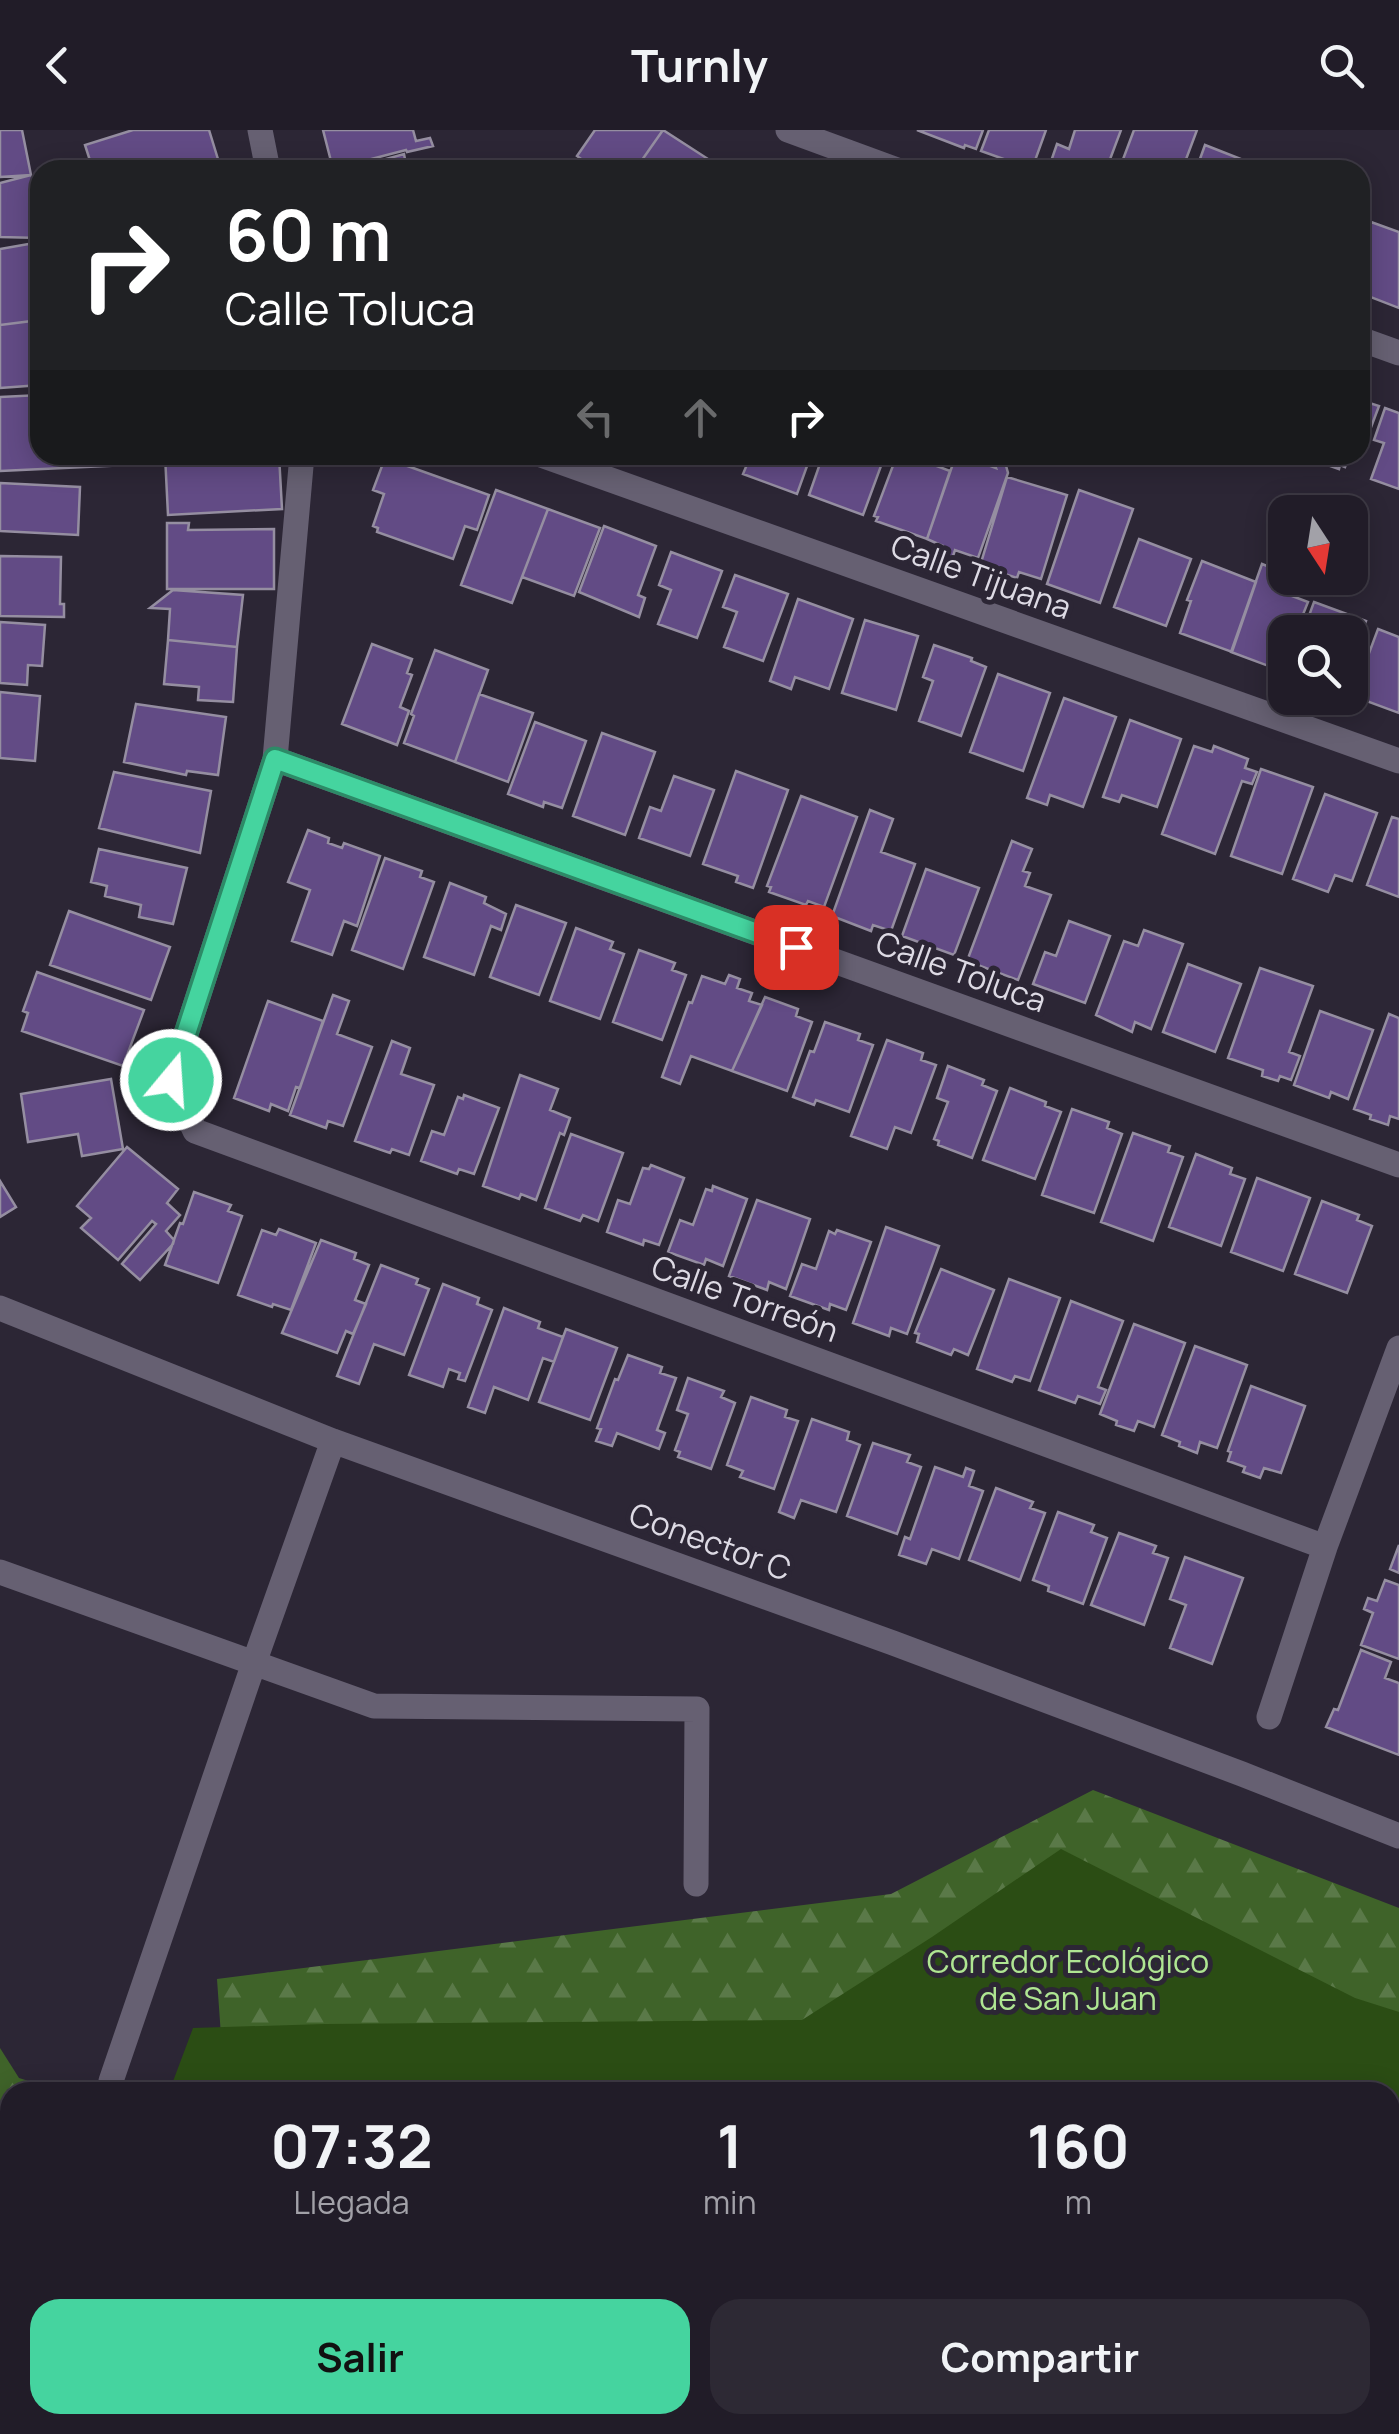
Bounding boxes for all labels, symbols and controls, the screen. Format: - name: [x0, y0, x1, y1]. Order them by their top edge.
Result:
- text: Turnly: [631, 34, 768, 96]
- icon: back: [30, 38, 85, 93]
- icon: search: [1314, 38, 1369, 93]
- text: 60 m: [225, 186, 392, 282]
- icon: right: [60, 200, 190, 330]
- text: Calle Toluca: [225, 277, 475, 339]
- icon: left: [568, 390, 623, 445]
- icon: ahead: [673, 390, 728, 445]
- icon: right: [778, 390, 833, 445]
- north arrow: [1268, 495, 1368, 595]
- map controls: [1268, 495, 1368, 715]
- street label: Calle Tijuana: [885, 523, 1078, 629]
- button: search: [1268, 615, 1368, 715]
- pin: [754, 905, 839, 990]
- icon: arrive: [769, 920, 824, 975]
- street label: Calle Toluca: [870, 920, 1053, 1022]
- position arrow: [119, 1028, 223, 1132]
- street label: Calle Torreón: [646, 1244, 845, 1352]
- street label: Conector C: [623, 1491, 797, 1591]
- park label: Corredor Ecológico de San Juan: [927, 1939, 1209, 2020]
- text: 07:32: [270, 2104, 433, 2186]
- text: 1: [717, 2104, 743, 2186]
- text: 160: [1027, 2104, 1130, 2186]
- text: Llegada: [294, 2180, 409, 2224]
- text: min: [703, 2180, 757, 2224]
- text: m: [1065, 2180, 1092, 2224]
- button: Salir: [30, 2299, 690, 2414]
- button: Compartir: [710, 2299, 1370, 2414]

